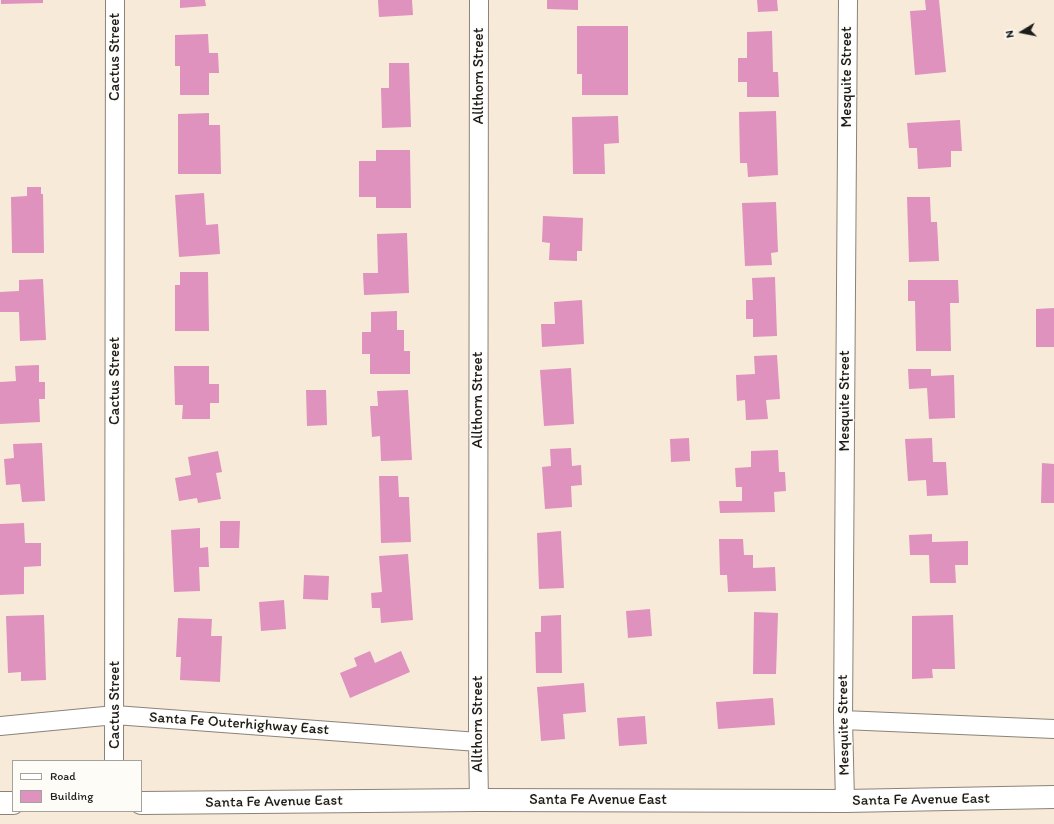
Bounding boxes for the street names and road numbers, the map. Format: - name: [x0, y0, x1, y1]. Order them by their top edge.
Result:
- street label: Cactus Street: [106, 13, 124, 101]
- street label: Mesquite Street: [838, 26, 856, 128]
- street label: Allthorn Street: [470, 28, 488, 124]
- street label: Cactus Street: [106, 337, 124, 425]
- street label: Mesquite Street: [836, 350, 854, 452]
- street label: Allthorn Street: [469, 352, 487, 448]
- street label: Cactus Street: [106, 661, 124, 749]
- street label: Mesquite Street: [834, 674, 854, 776]
- street label: Allthorn Street: [469, 676, 487, 772]
- street label: Santa Fe Outerhighway East: [148, 709, 330, 739]
- street label: Santa Fe Avenue East: [852, 790, 990, 810]
- street label: Santa Fe Avenue East: [529, 791, 667, 809]
- street label: Santa Fe Avenue East: [205, 792, 343, 812]

